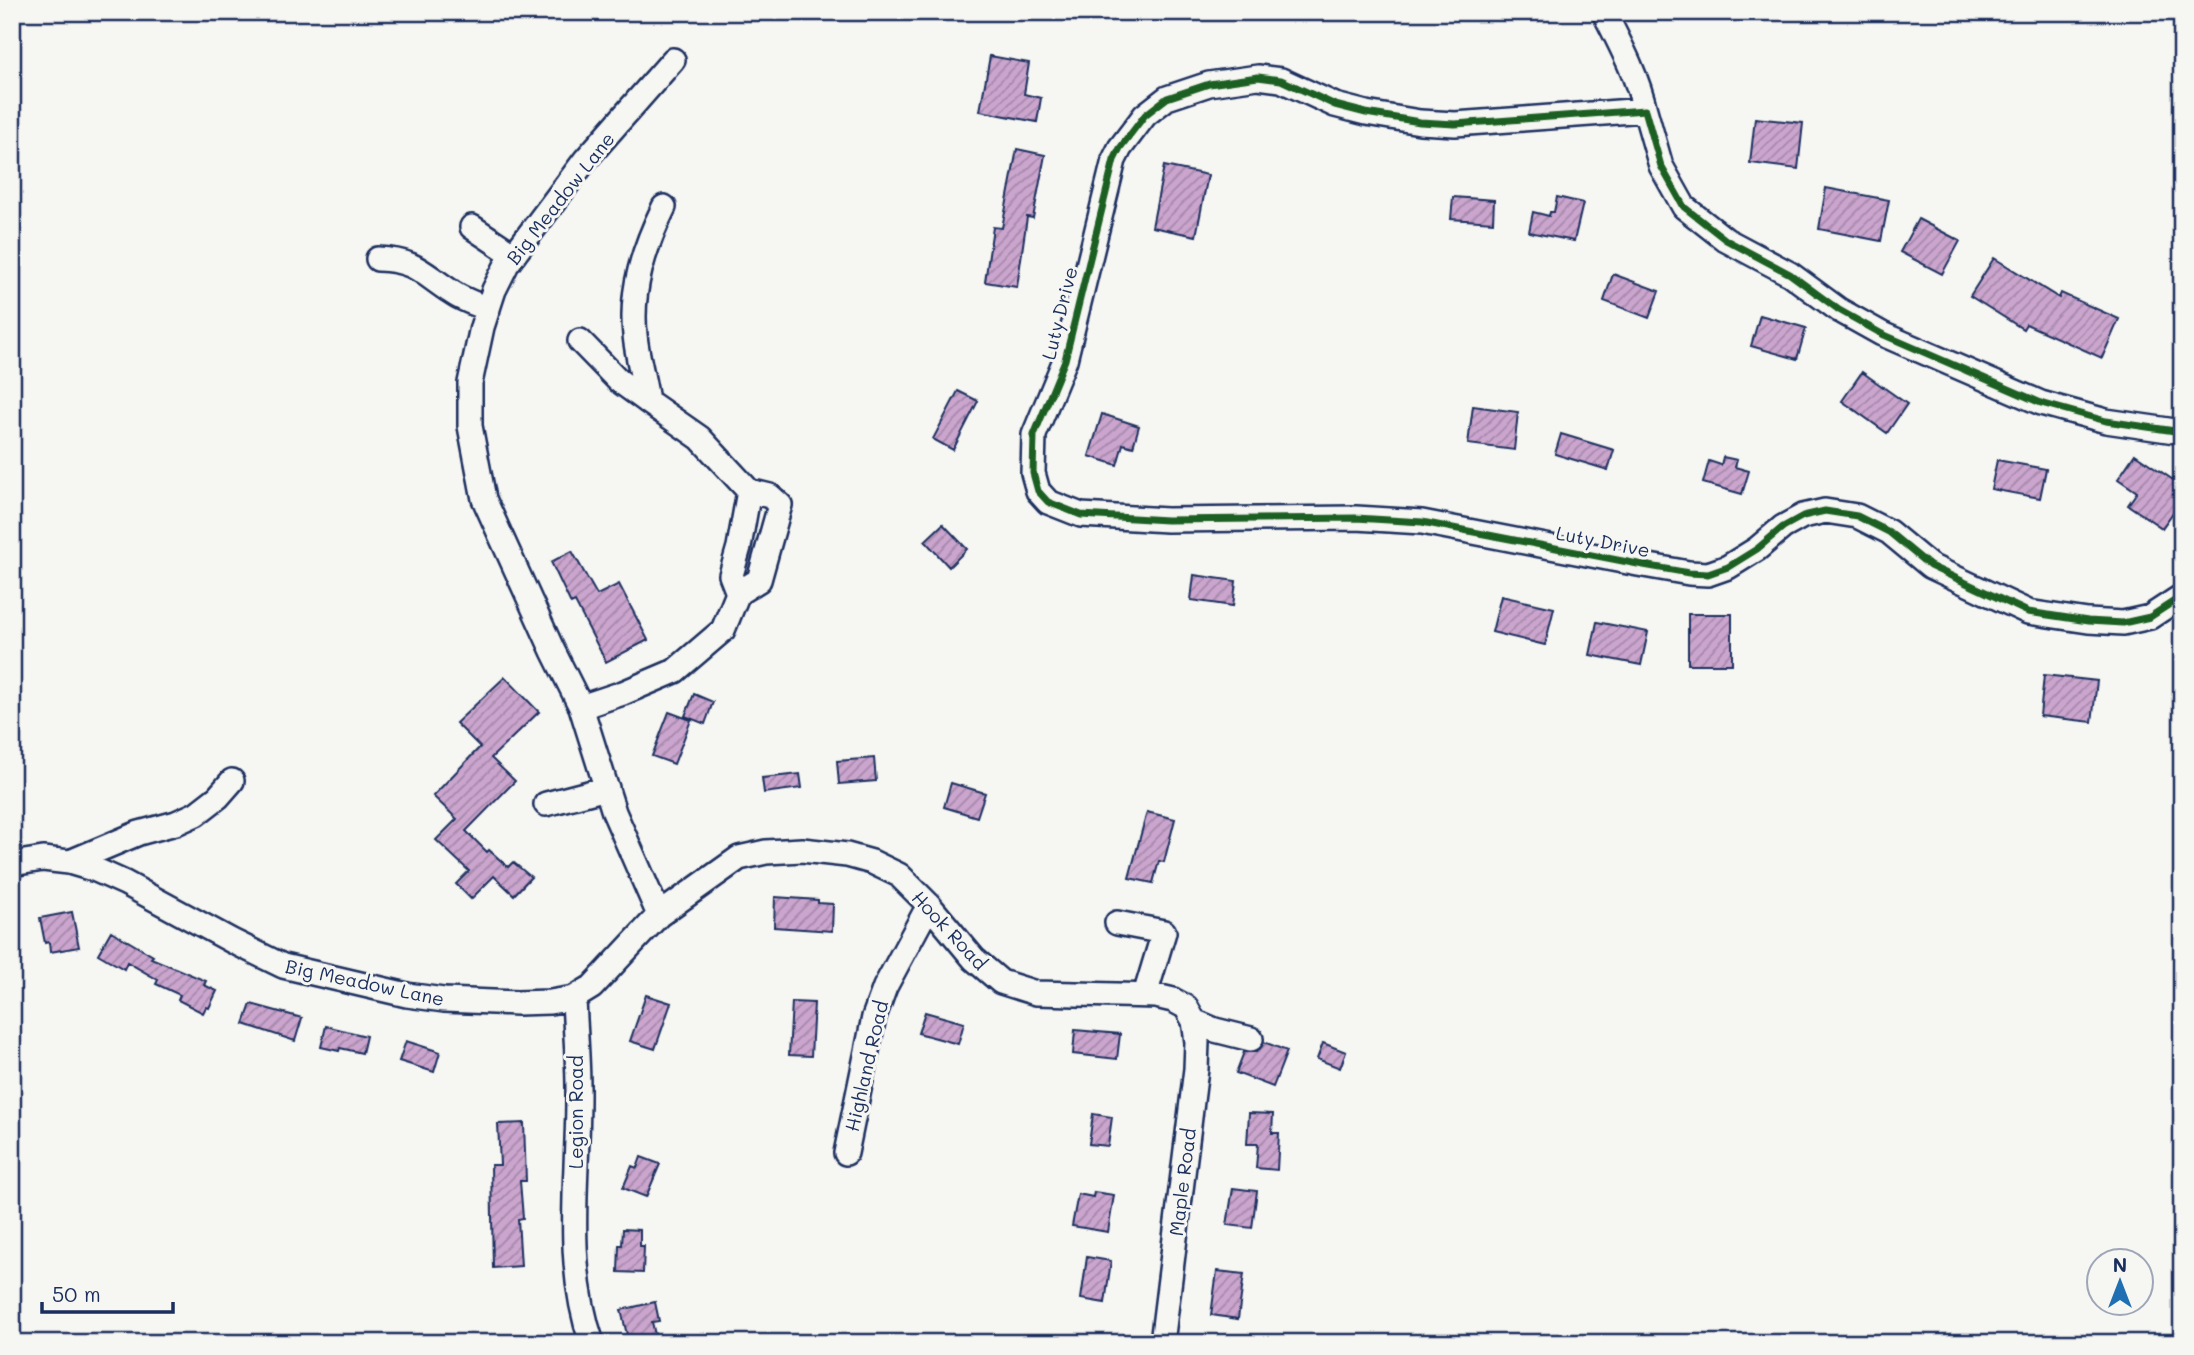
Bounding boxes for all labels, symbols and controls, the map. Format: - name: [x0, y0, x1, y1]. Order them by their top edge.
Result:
- street label: Big Meadow Lane: [500, 127, 620, 269]
- street label: Luty Drive: [1035, 264, 1083, 362]
- street label: Luty Drive: [1554, 520, 1652, 562]
- street label: Hook Road: [907, 885, 993, 975]
- street label: Big Meadow Lane: [283, 953, 447, 1011]
- street label: Highland Road: [839, 998, 893, 1134]
- street label: Legion Road: [563, 1055, 588, 1169]
- street label: Maple Road: [1163, 1127, 1201, 1237]
- north arrow: [2086, 1246, 2156, 1316]
- text: N: [2113, 1252, 2127, 1277]
- scale bar: [42, 1271, 173, 1315]
- text: 50 m: [52, 1280, 101, 1307]

